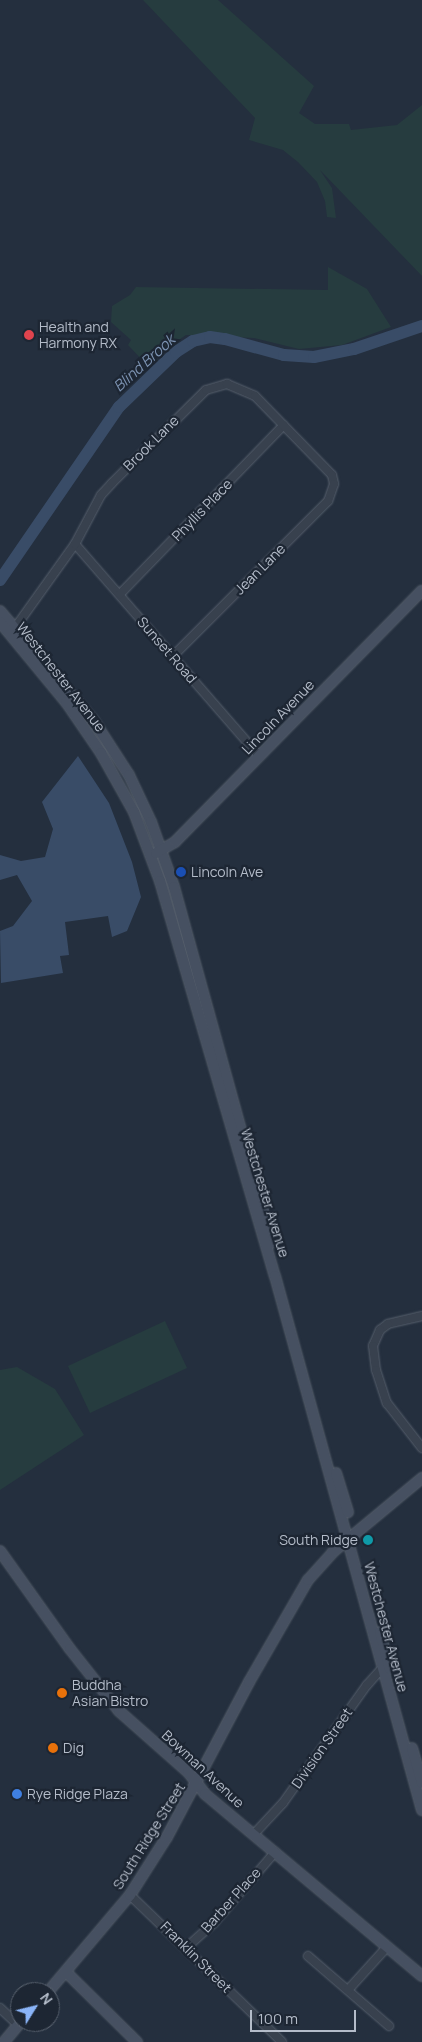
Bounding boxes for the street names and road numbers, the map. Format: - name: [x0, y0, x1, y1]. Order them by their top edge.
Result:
- street label: Brook Lane: [120, 412, 182, 474]
- street label: Phyllis Place: [168, 476, 236, 544]
- street label: Jean Lane: [231, 540, 289, 598]
- street label: Sunset Road: [134, 613, 200, 687]
- street label: Westchester Avenue: [13, 619, 109, 735]
- street label: Lincoln Avenue: [238, 676, 318, 758]
- street label: Westchester Avenue: [237, 1126, 293, 1260]
- street label: Westchester Avenue: [361, 1560, 411, 1694]
- street label: Division Street: [288, 1705, 356, 1791]
- street label: Bowman Avenue: [159, 1727, 247, 1811]
- street label: South Ridge Street: [109, 1780, 189, 1892]
- street label: Barber Place: [198, 1864, 264, 1936]
- street label: Franklin Street: [157, 1918, 235, 1996]

